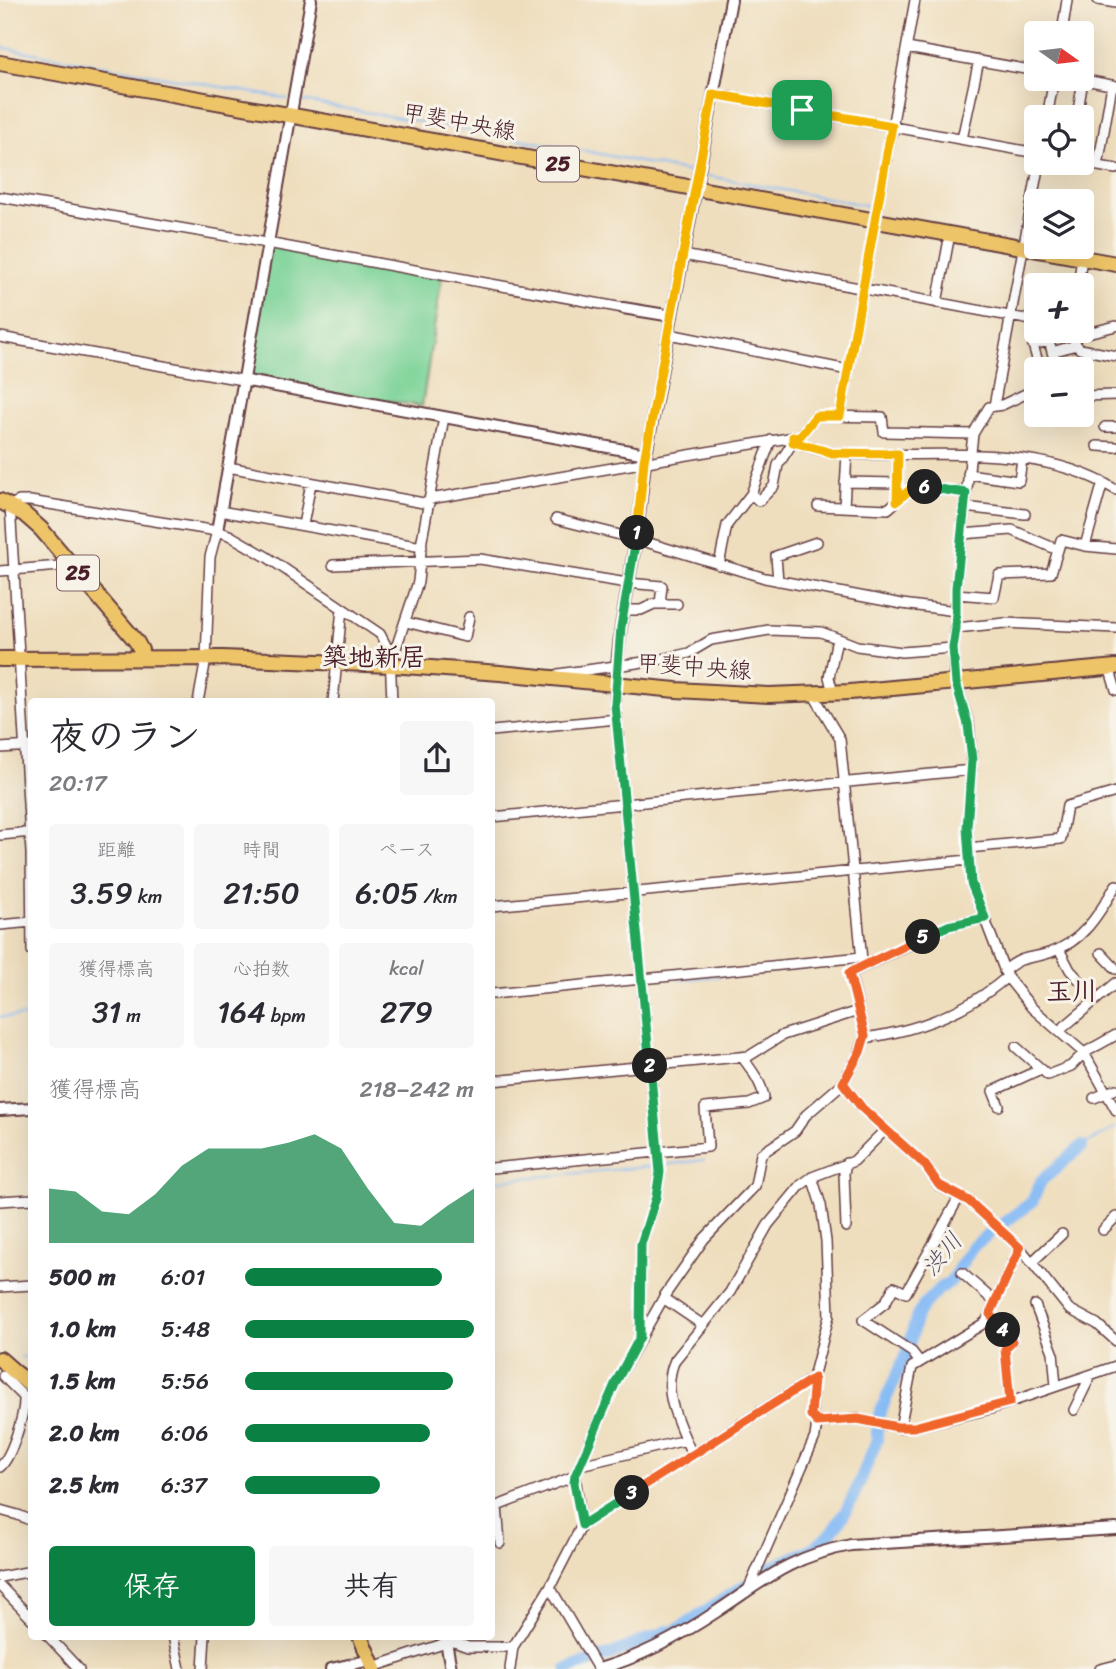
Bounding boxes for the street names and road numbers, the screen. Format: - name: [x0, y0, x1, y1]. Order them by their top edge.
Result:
- street label: 甲斐中央線: [399, 92, 519, 152]
- road number: 25: [537, 146, 579, 182]
- road number: 25: [57, 556, 99, 590]
- street label: 甲斐中央線: [635, 643, 753, 691]

